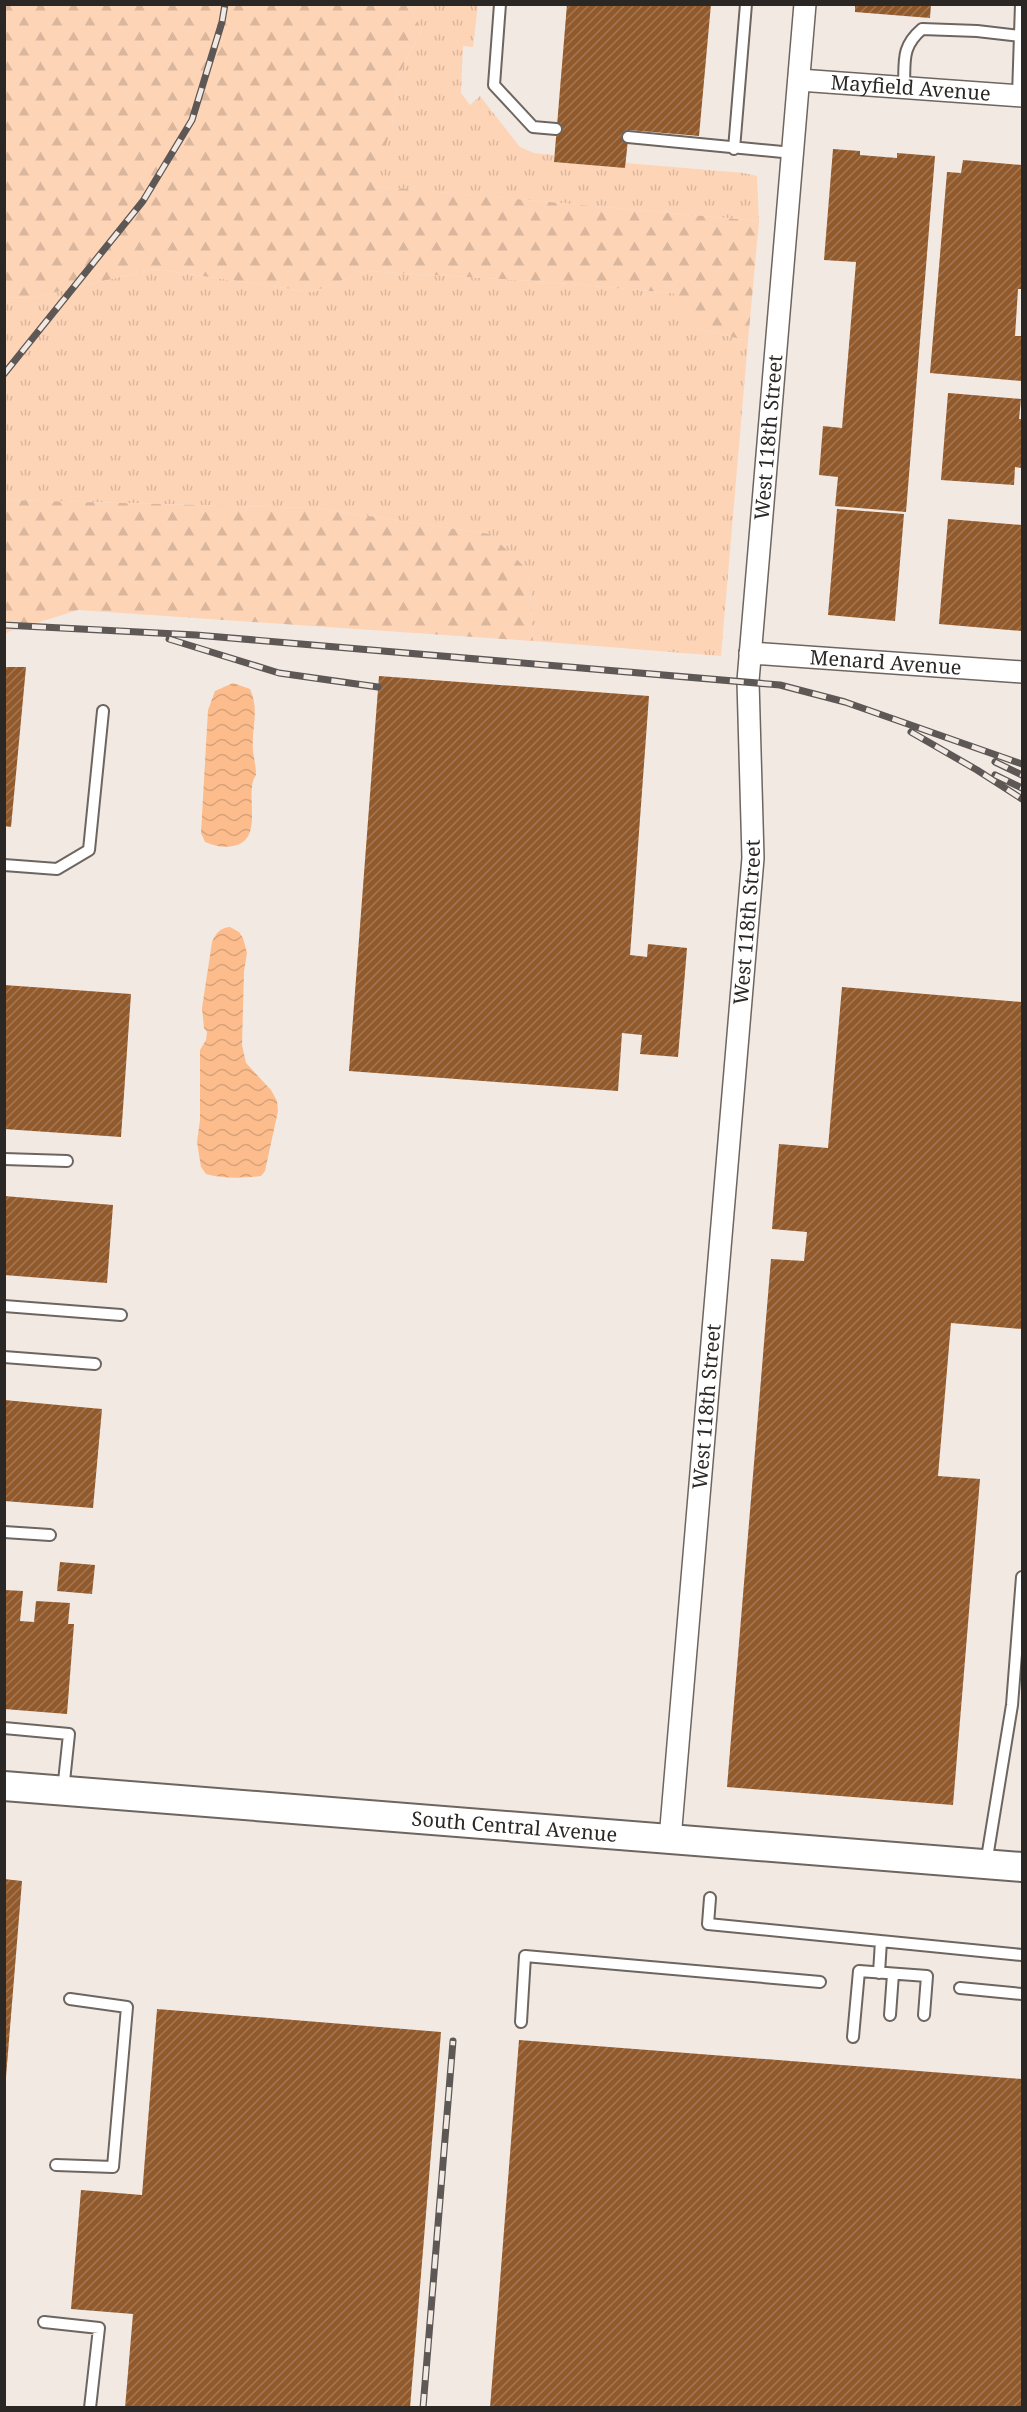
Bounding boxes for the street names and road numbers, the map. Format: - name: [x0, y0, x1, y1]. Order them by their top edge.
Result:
- street label: Mayfield Avenue: [830, 68, 992, 107]
- street label: West 118th Street: [748, 354, 788, 521]
- street label: Menard Avenue: [809, 643, 962, 681]
- street label: West 118th Street: [727, 839, 766, 1006]
- street label: West 118th Street: [686, 1323, 727, 1490]
- street label: South Central Avenue: [411, 1804, 618, 1848]

